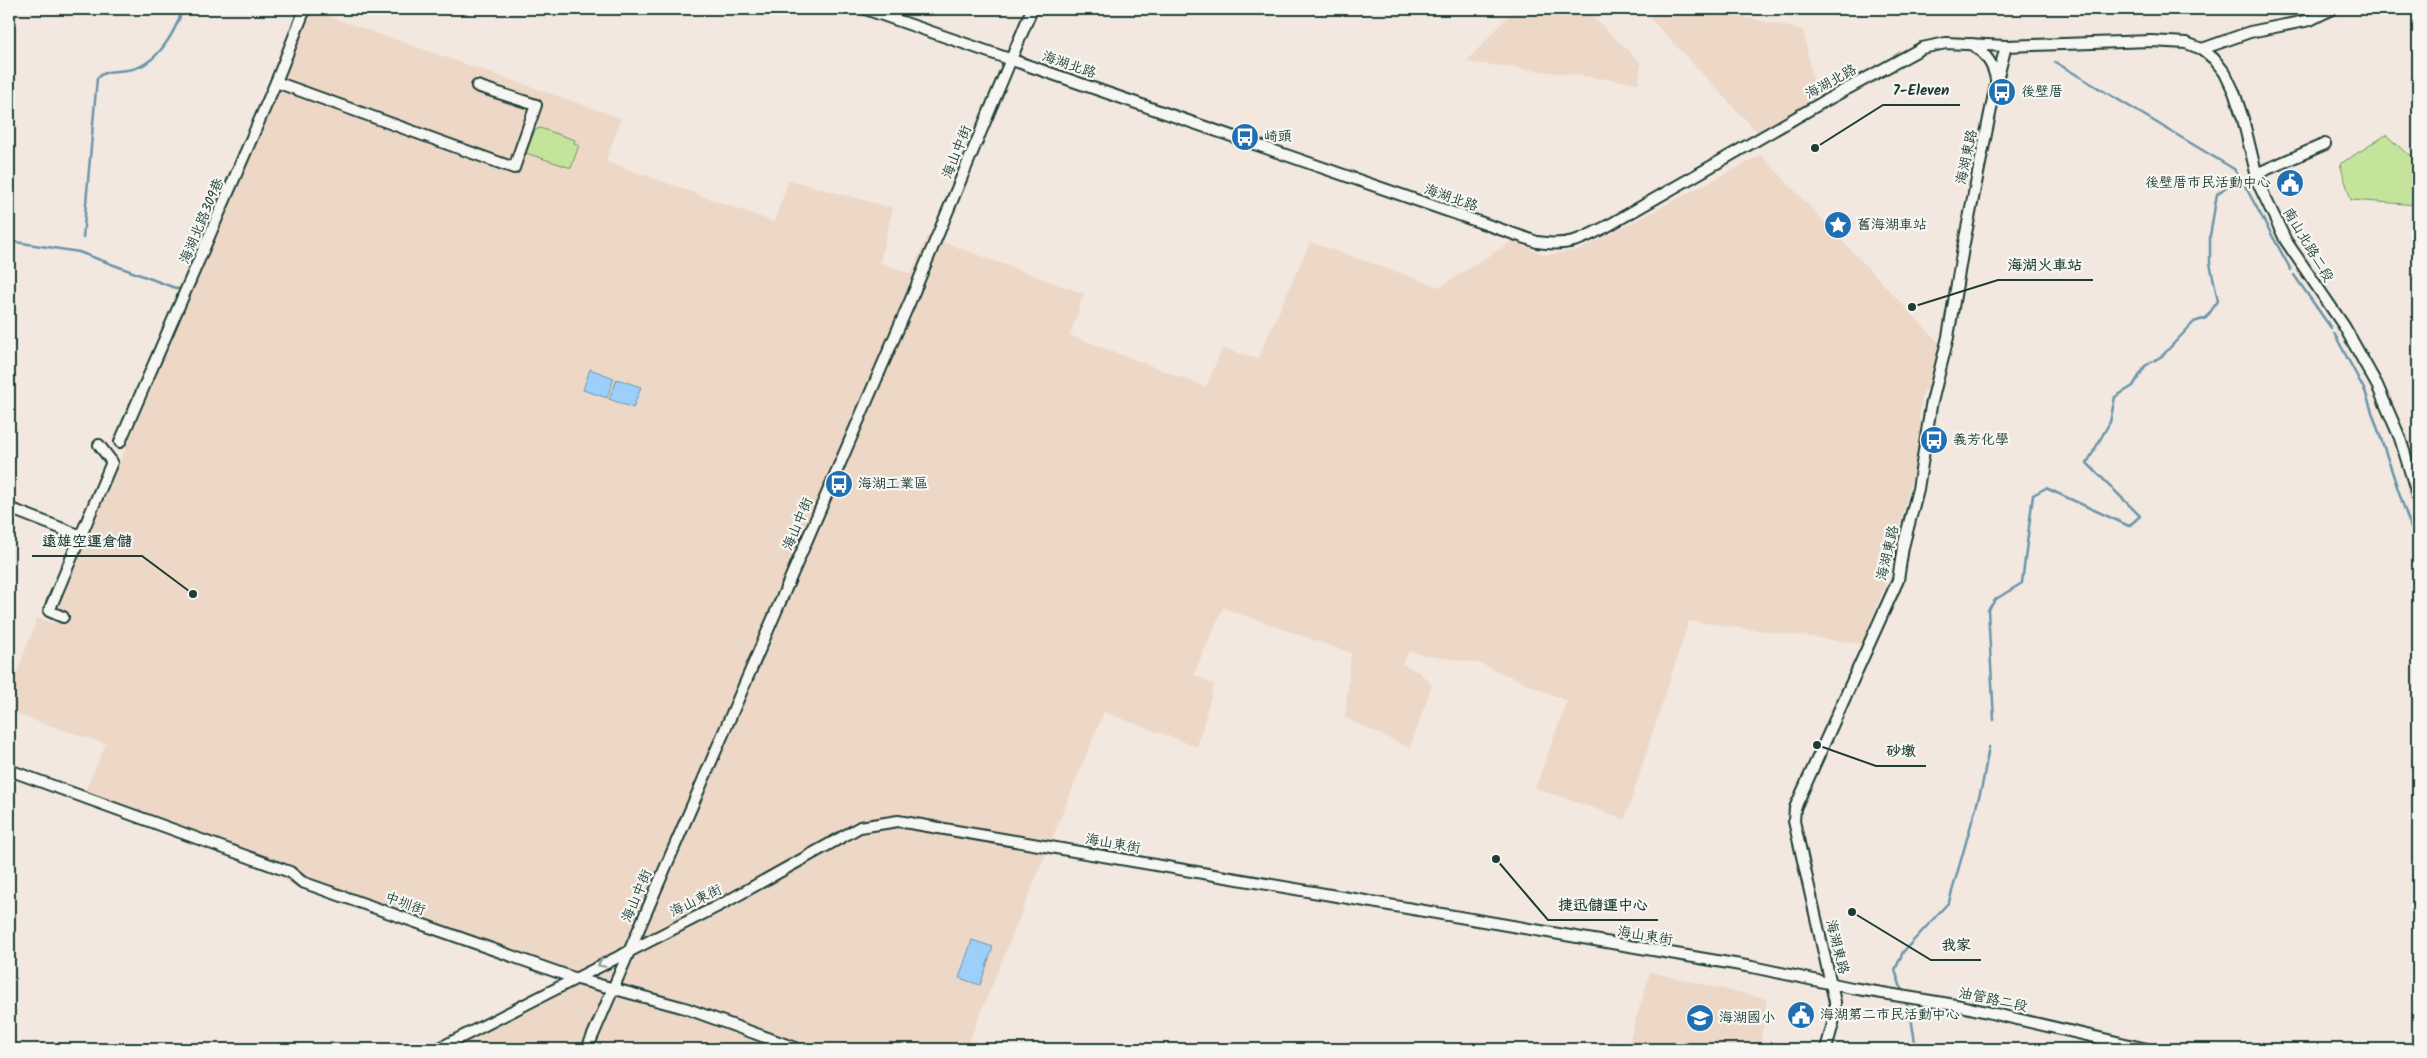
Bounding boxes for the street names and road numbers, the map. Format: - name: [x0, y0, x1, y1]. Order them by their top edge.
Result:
- street label: 海湖北路: [1039, 45, 1099, 85]
- street label: 海湖北路: [1801, 59, 1861, 105]
- street label: 海山中街: [936, 122, 978, 182]
- street label: 海湖東路: [1950, 127, 1984, 187]
- street label: 海湖北路309巷: [174, 174, 230, 268]
- street label: 海湖北路: [1421, 178, 1481, 218]
- street label: 南山北路二段: [2277, 203, 2339, 287]
- street label: 海山中街: [777, 494, 819, 554]
- street label: 海湖東路: [1871, 523, 1905, 583]
- street label: 海山東街: [1084, 828, 1142, 860]
- street label: 海山中街: [616, 866, 658, 926]
- street label: 海山東街: [666, 879, 726, 923]
- street label: 中圳街: [382, 886, 428, 922]
- street label: 海湖東路: [1820, 917, 1854, 977]
- street label: 海山東街: [1616, 921, 1674, 951]
- street label: 油管路二段: [1956, 982, 2030, 1018]

